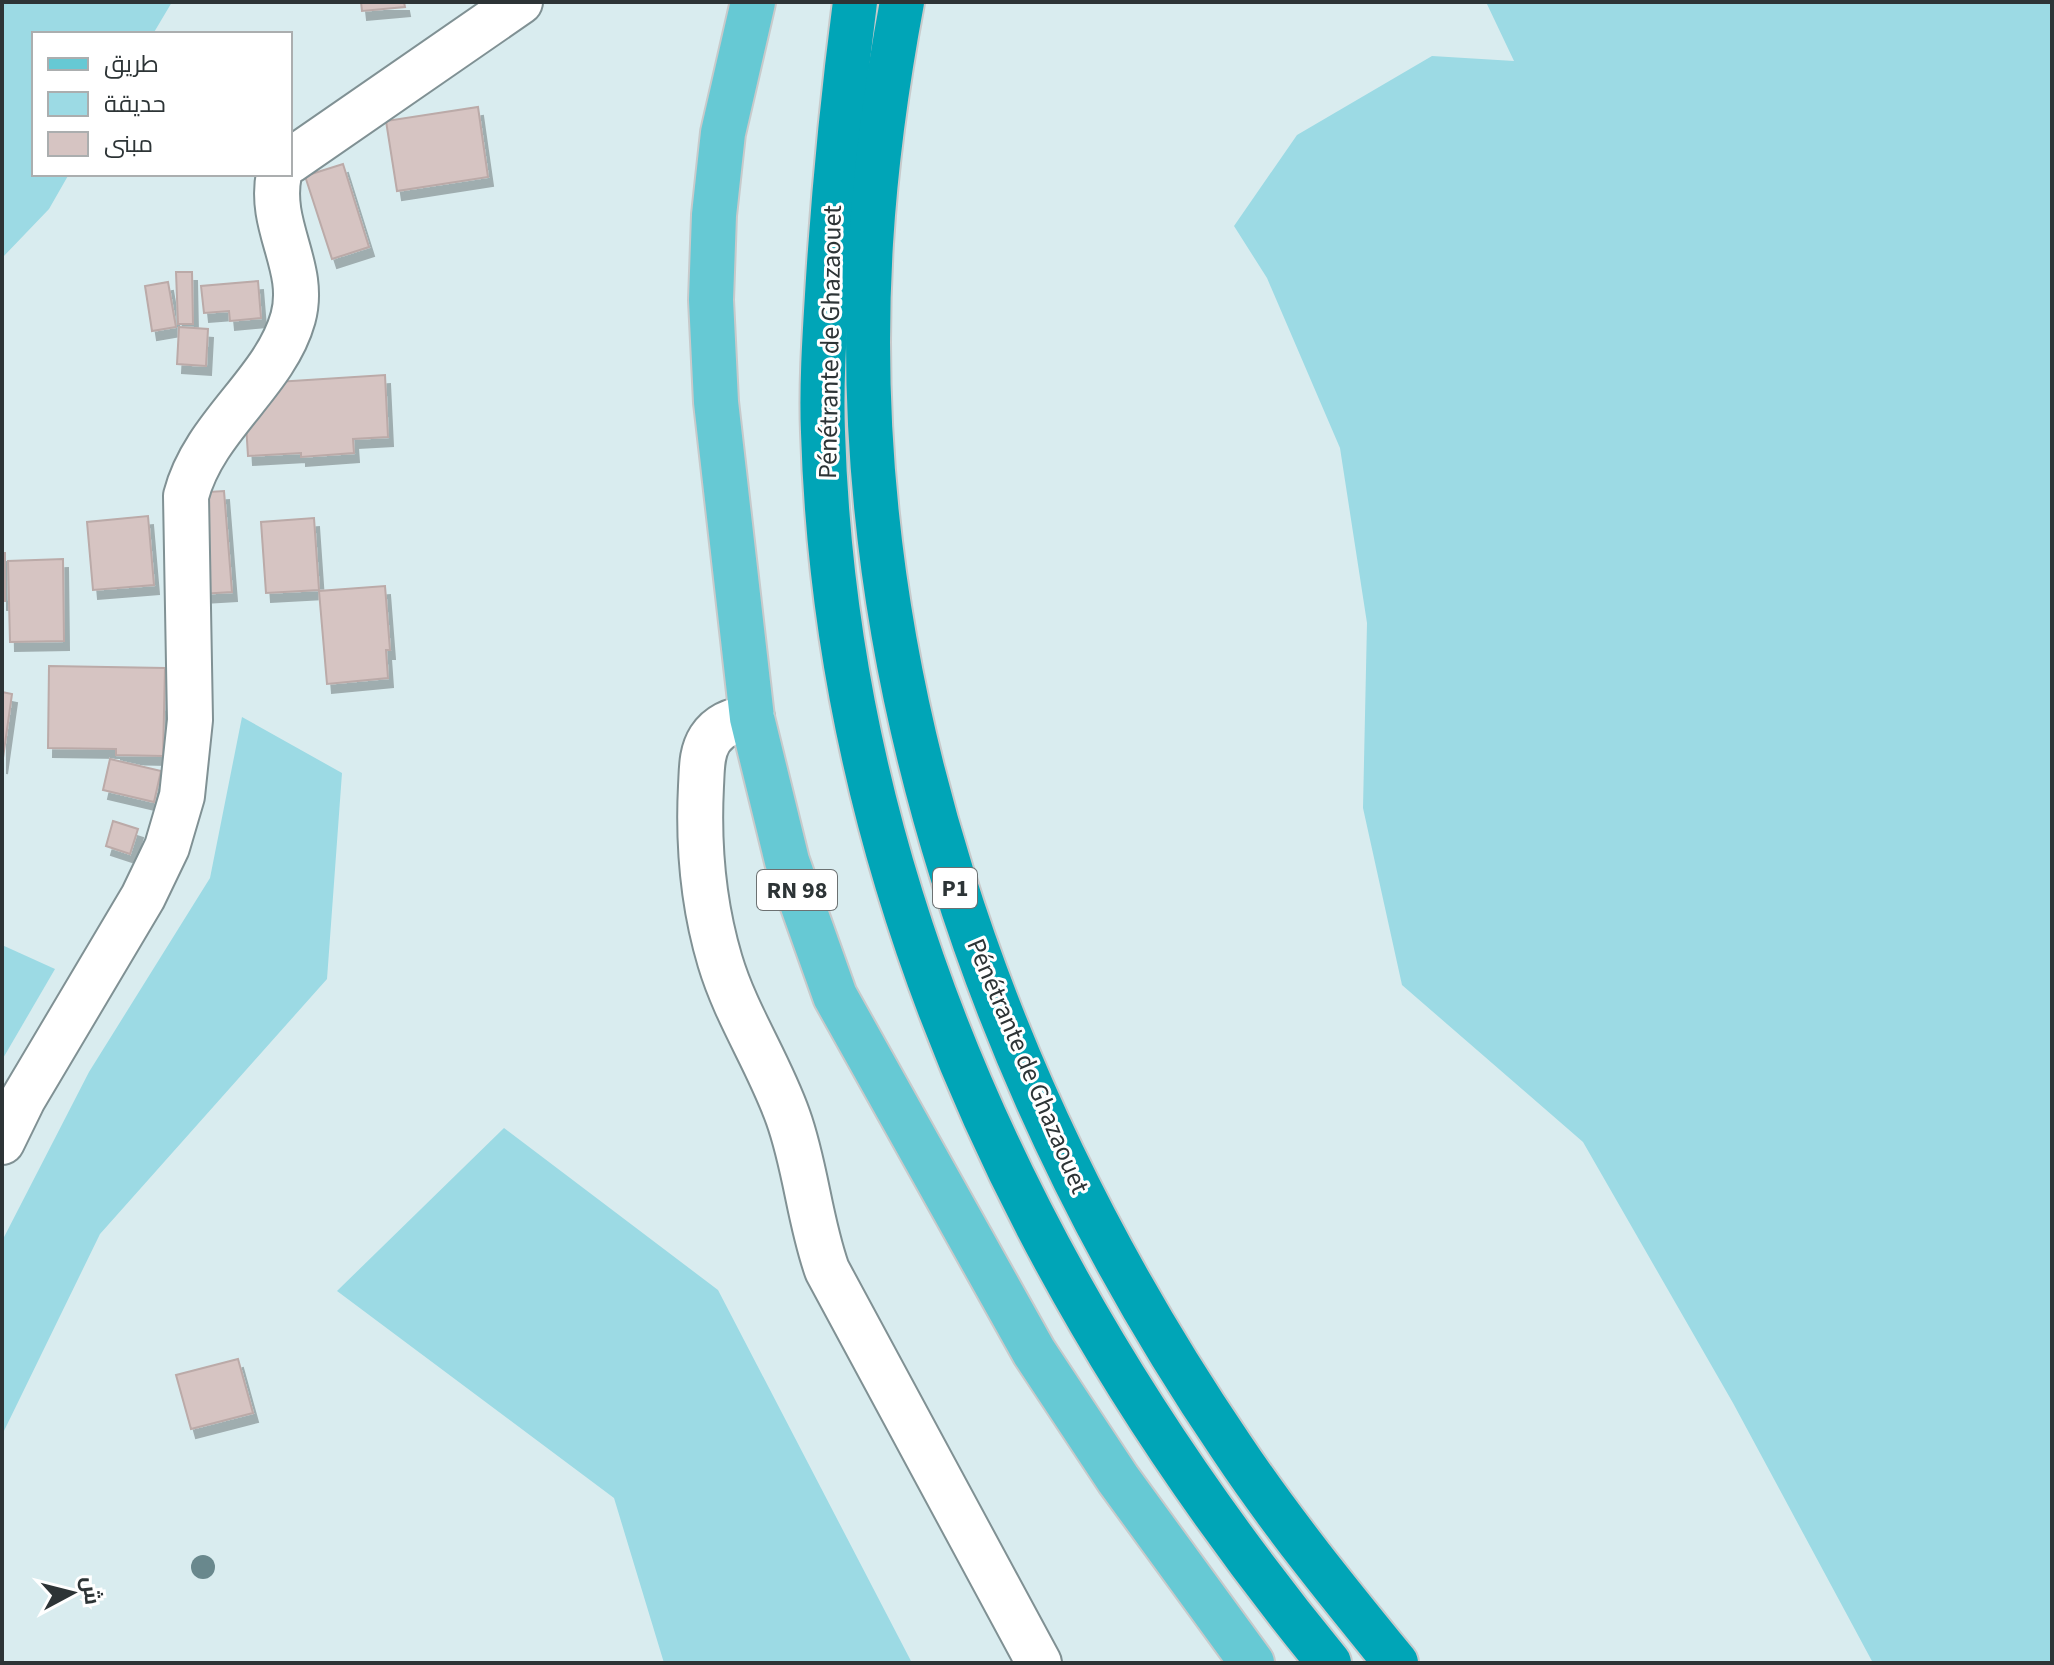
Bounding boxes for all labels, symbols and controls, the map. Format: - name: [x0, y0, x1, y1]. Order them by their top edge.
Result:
- legend: [32, 32, 292, 176]
- text: طريق: [104, 47, 159, 82]
- text: حديقة: [104, 87, 166, 122]
- text: مبنى: [104, 127, 153, 162]
- street label: Pénétrante de Ghazaouet: [809, 205, 851, 479]
- road number: P1: [933, 868, 977, 908]
- road number: RN 98: [757, 870, 837, 910]
- street label: Pénétrante de Ghazaouet: [957, 933, 1099, 1200]
- north arrow: [32, 1553, 112, 1633]
- text: ش: [73, 1575, 108, 1607]

